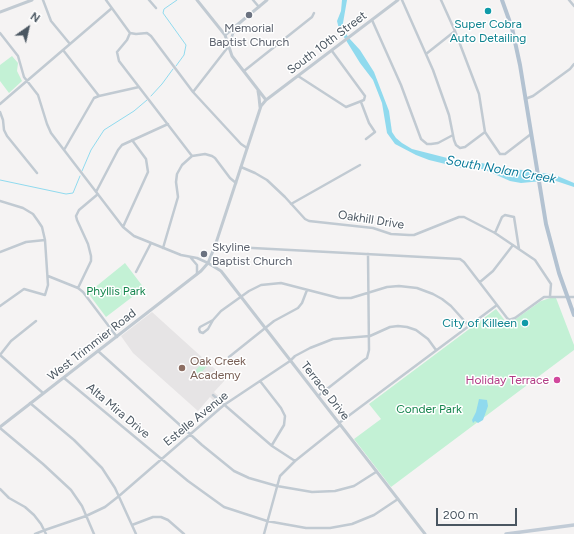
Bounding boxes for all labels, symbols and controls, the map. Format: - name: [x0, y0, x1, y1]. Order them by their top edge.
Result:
- marker: Super Cobra Auto Detailing: [483, 6, 493, 16]
- north arrow: [8, 8, 48, 48]
- street label: South 10th Street: [284, 8, 370, 78]
- text: N: [28, 10, 42, 25]
- marker: Memorial Baptist Church: [244, 10, 254, 20]
- place label: Super Cobra Auto Detailing: [450, 17, 526, 45]
- place label: Memorial Baptist Church: [209, 21, 289, 49]
- water label: South Nolan Creek: [445, 153, 557, 187]
- street label: Oakhill Drive: [337, 208, 405, 232]
- place label: Skyline Baptist Church: [212, 240, 292, 268]
- marker: Skyline Baptist Church: [199, 249, 209, 259]
- park label: Phyllis Park: [86, 284, 146, 298]
- street label: West Trimmier Road: [45, 306, 139, 384]
- place label: City of Killeen: [442, 316, 517, 330]
- marker: City of Killeen: [520, 318, 530, 328]
- place label: Oak Creek Academy: [190, 354, 246, 382]
- street label: Terrace Drive: [298, 359, 352, 423]
- marker: Oak Creek Academy: [177, 363, 187, 373]
- place label: Holiday Terrace: [466, 373, 549, 387]
- marker: Holiday Terrace: [552, 375, 562, 385]
- street label: Alta Mira Drive: [83, 380, 153, 442]
- street label: Estelle Avenue: [161, 389, 231, 449]
- park label: Conder Park: [396, 402, 462, 416]
- scale bar: [438, 500, 519, 526]
- text: 200 m: [443, 508, 478, 522]

